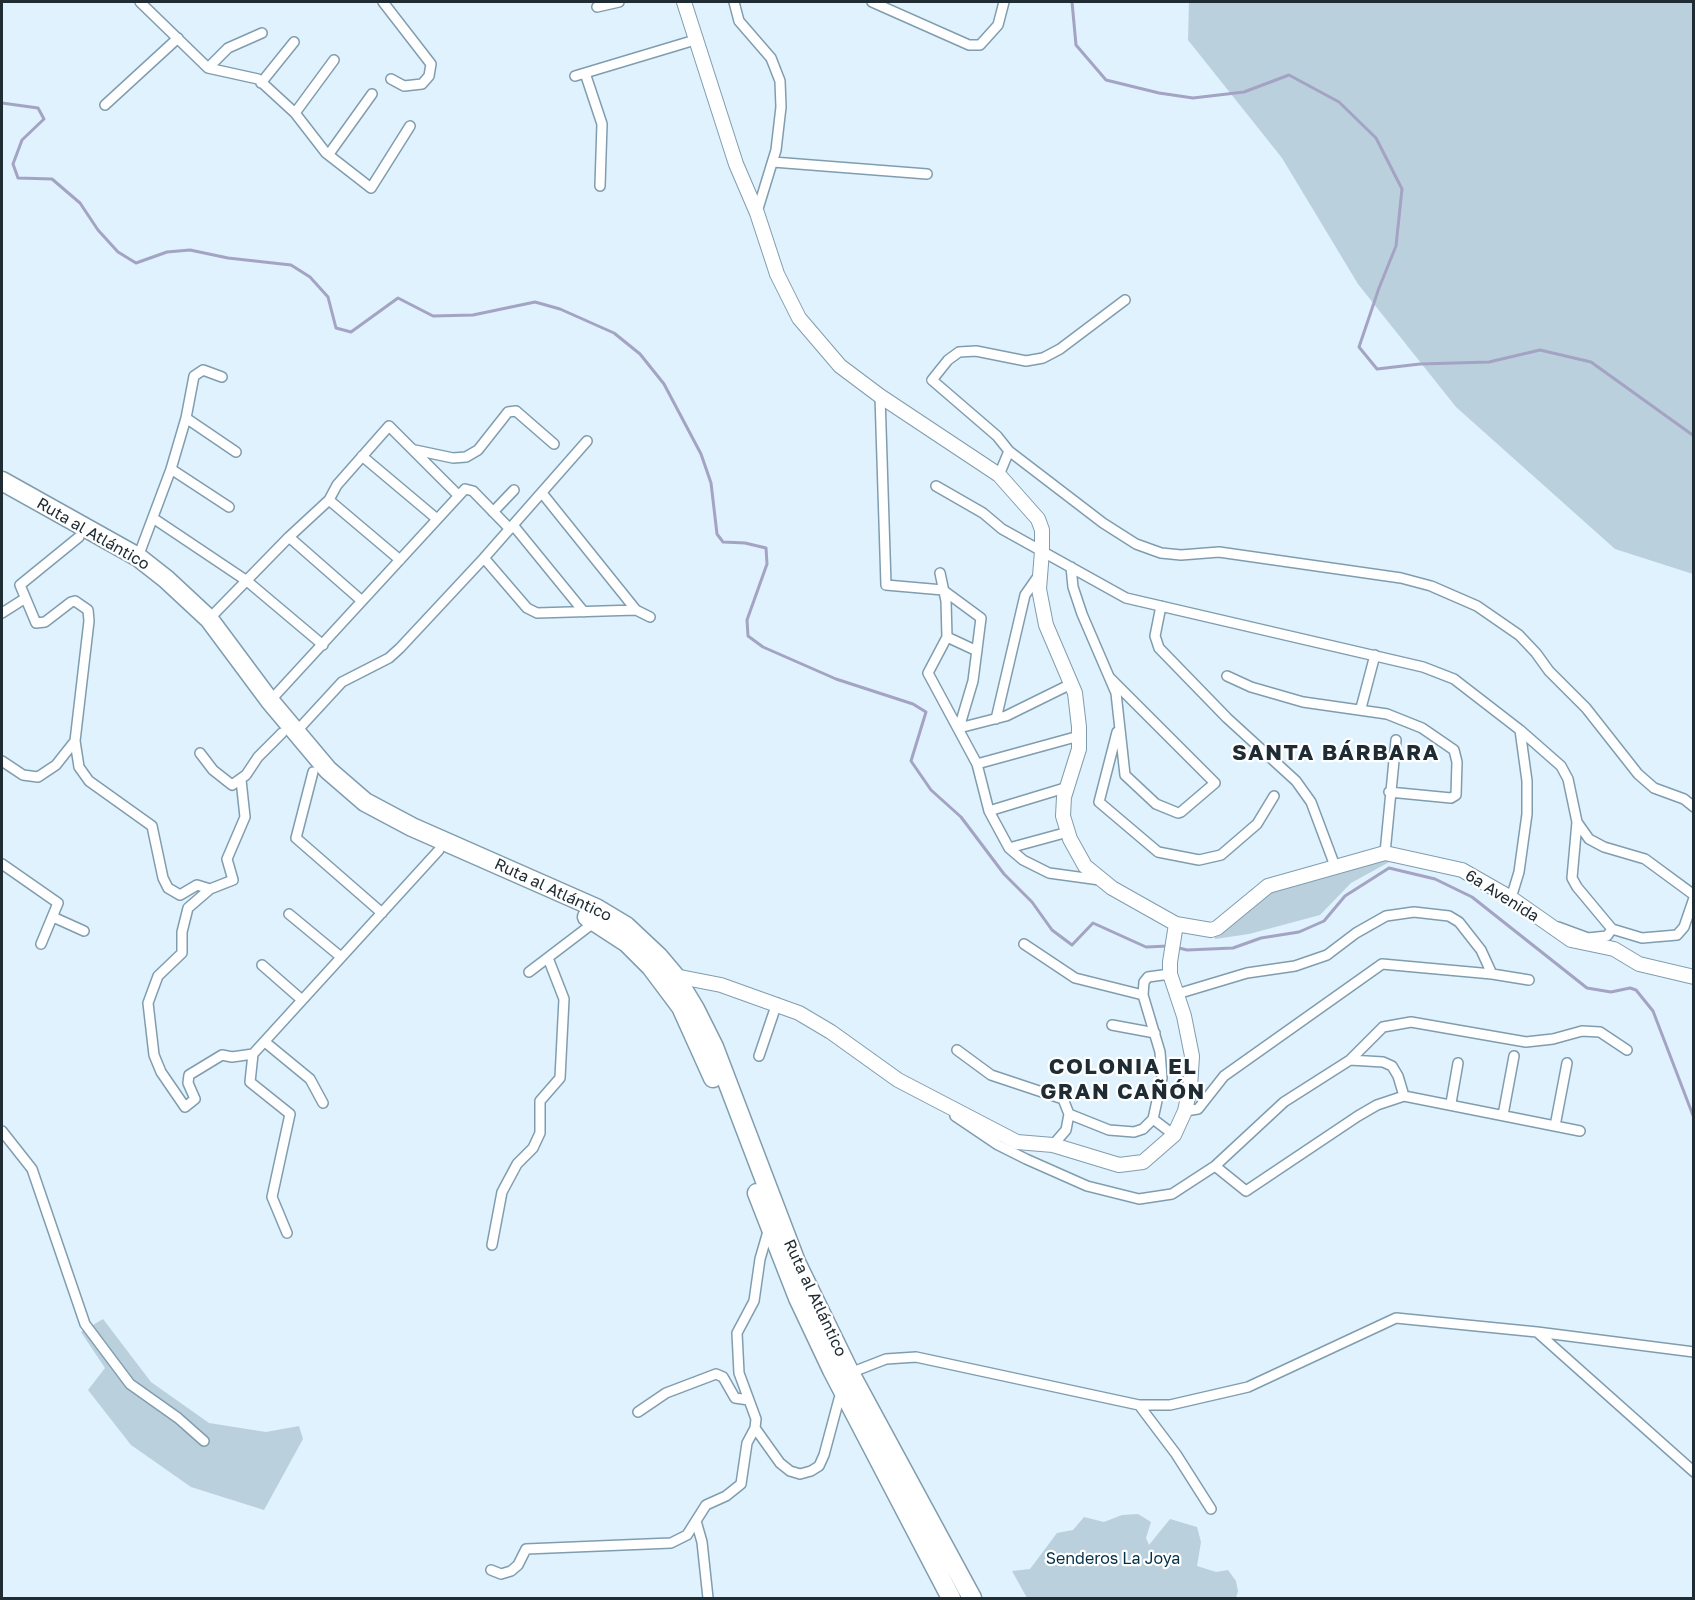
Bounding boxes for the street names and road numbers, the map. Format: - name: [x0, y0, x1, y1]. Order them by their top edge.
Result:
- street label: Ruta al Atlántico: [33, 494, 153, 574]
- street label: Ruta al Atlántico: [491, 854, 615, 926]
- street label: 6a Avenida: [1462, 866, 1542, 926]
- street label: Ruta al Atlántico: [779, 1236, 851, 1360]

